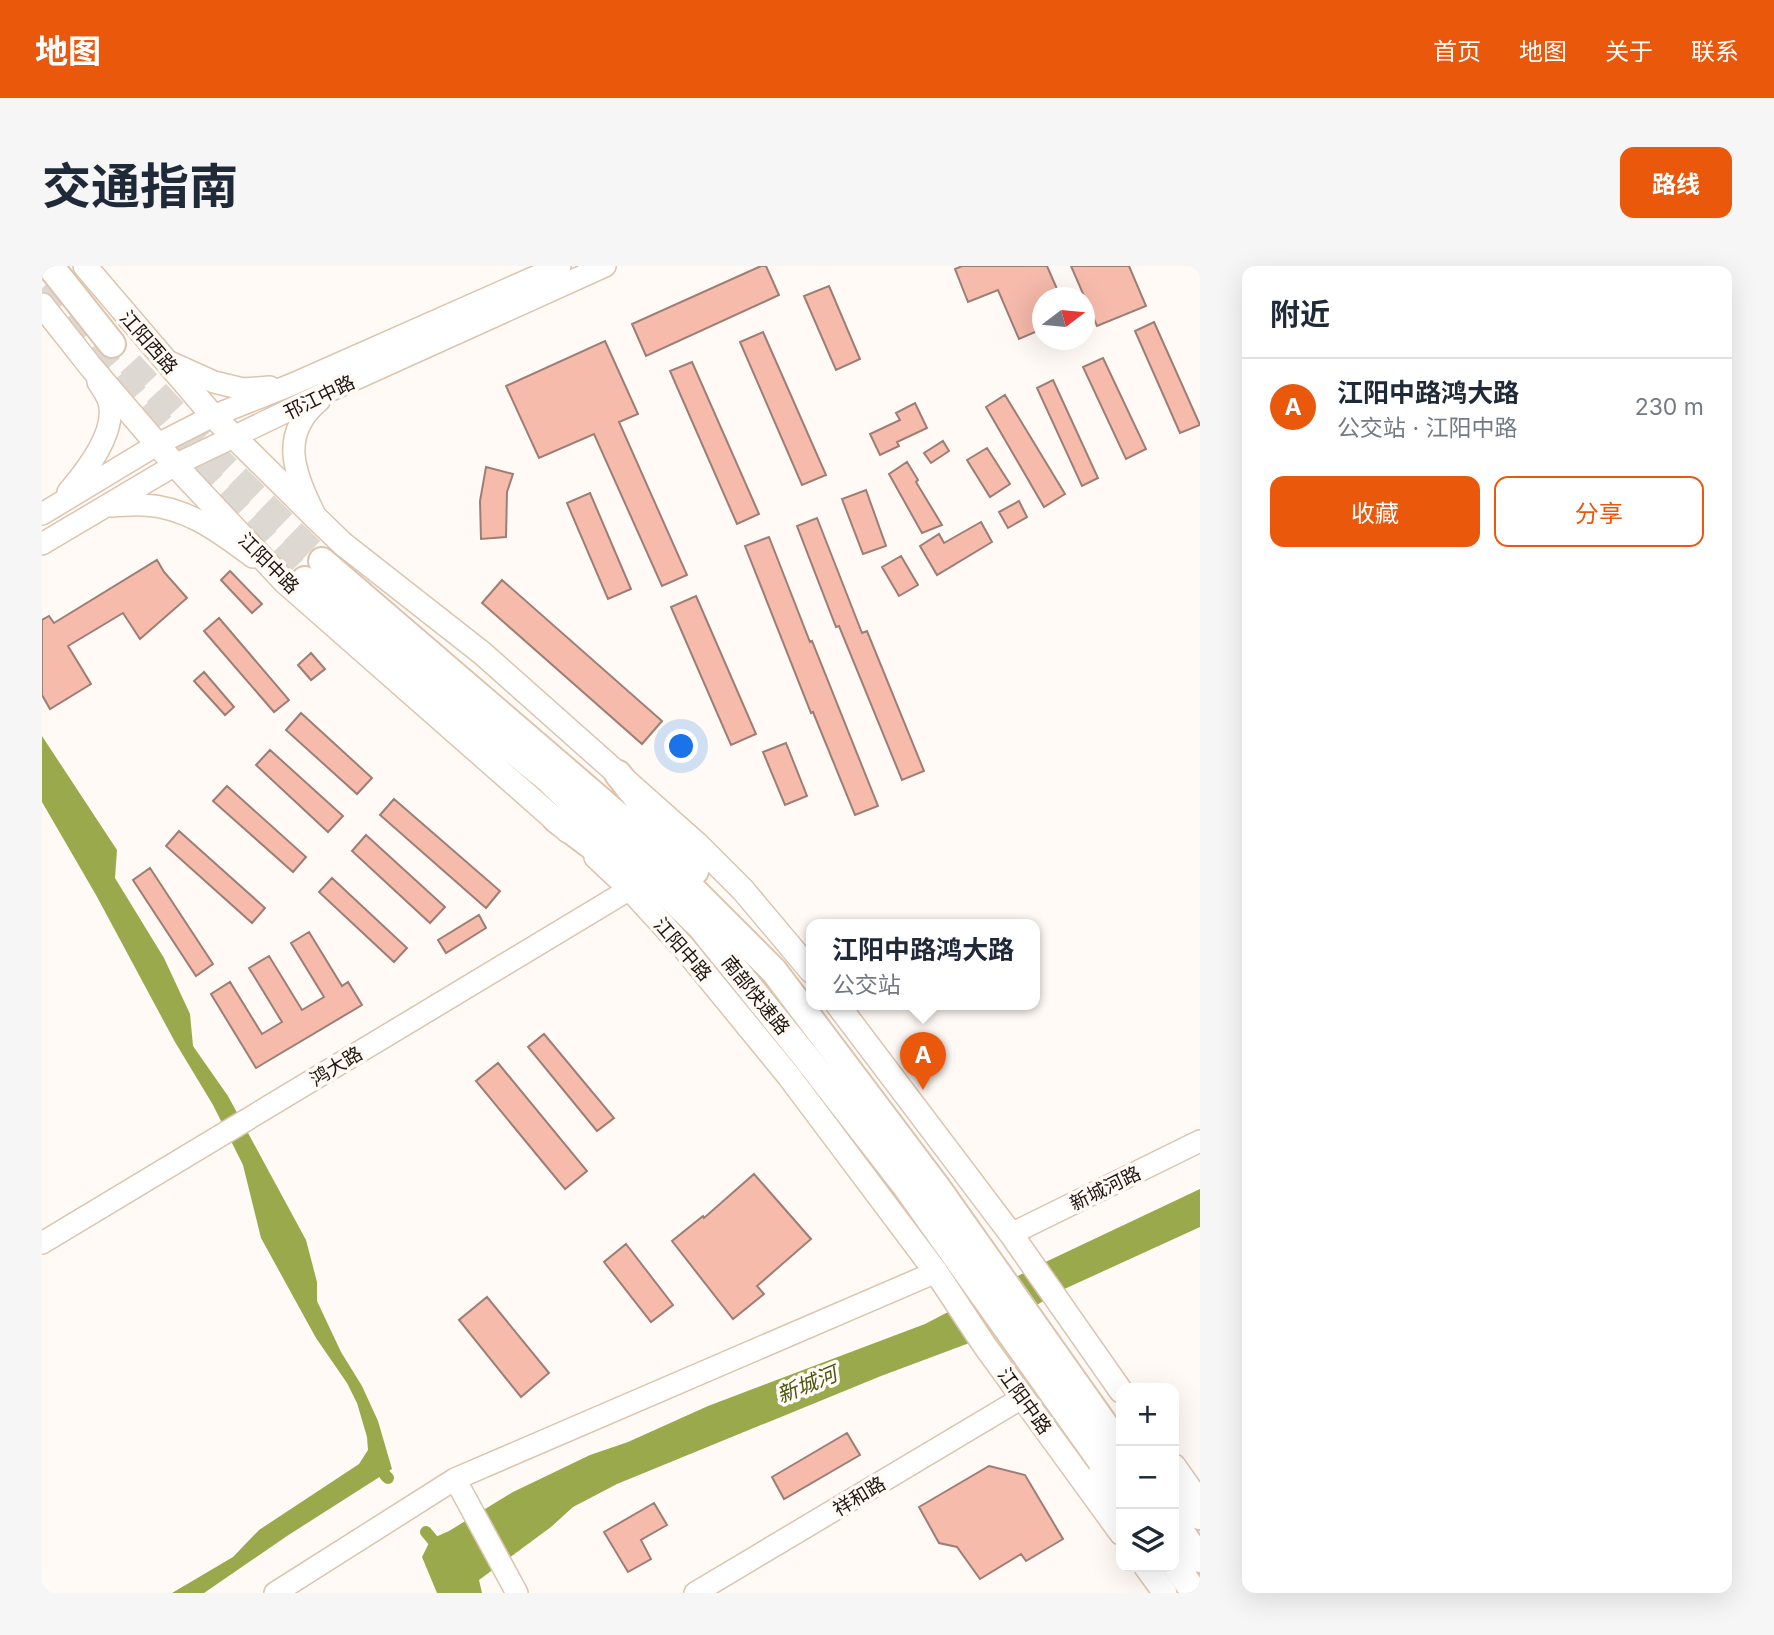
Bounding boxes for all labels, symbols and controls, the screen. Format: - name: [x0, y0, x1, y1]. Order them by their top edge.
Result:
- text: 地图: [35, 31, 101, 71]
- text: 首页: [1433, 37, 1481, 66]
- text: 地图: [1519, 37, 1567, 66]
- text: 关于: [1605, 37, 1653, 66]
- text: 联系: [1691, 37, 1739, 66]
- button: 路线: [1620, 147, 1732, 218]
- text: 交通指南: [42, 157, 238, 216]
- north arrow: [1032, 287, 1095, 350]
- text: 附近: [1270, 296, 1330, 332]
- street label: 江阳西路: [115, 306, 182, 379]
- street label: 邗江中路: [280, 370, 358, 424]
- text: 江阳中路鸿大路: [1337, 377, 1519, 408]
- text: A: [1284, 393, 1302, 421]
- text: 230 m: [1635, 393, 1704, 421]
- text: 公交站 · 江阳中路: [1337, 414, 1518, 442]
- button: 收藏: [1270, 476, 1480, 547]
- button: 分享: [1494, 476, 1704, 547]
- street label: 江阳中路: [234, 528, 304, 598]
- your location: [664, 729, 698, 763]
- street label: 江阳中路: [649, 913, 716, 986]
- popup: [806, 919, 1040, 1010]
- text: 江阳中路鸿大路: [832, 934, 1014, 965]
- street label: 南部快速路: [717, 951, 794, 1039]
- text: 公交站: [832, 971, 901, 999]
- pin: A: [900, 1032, 946, 1090]
- street label: 鸿大路: [306, 1042, 367, 1091]
- street label: 新城河路: [1066, 1161, 1144, 1215]
- water label: 新城河: [773, 1360, 844, 1408]
- street label: 江阳中路: [993, 1364, 1056, 1439]
- map controls: [1116, 1383, 1179, 1572]
- button: +: [1116, 1383, 1179, 1446]
- button: −: [1116, 1446, 1179, 1509]
- street label: 祥和路: [829, 1472, 890, 1521]
- button: layers: [1116, 1509, 1179, 1572]

